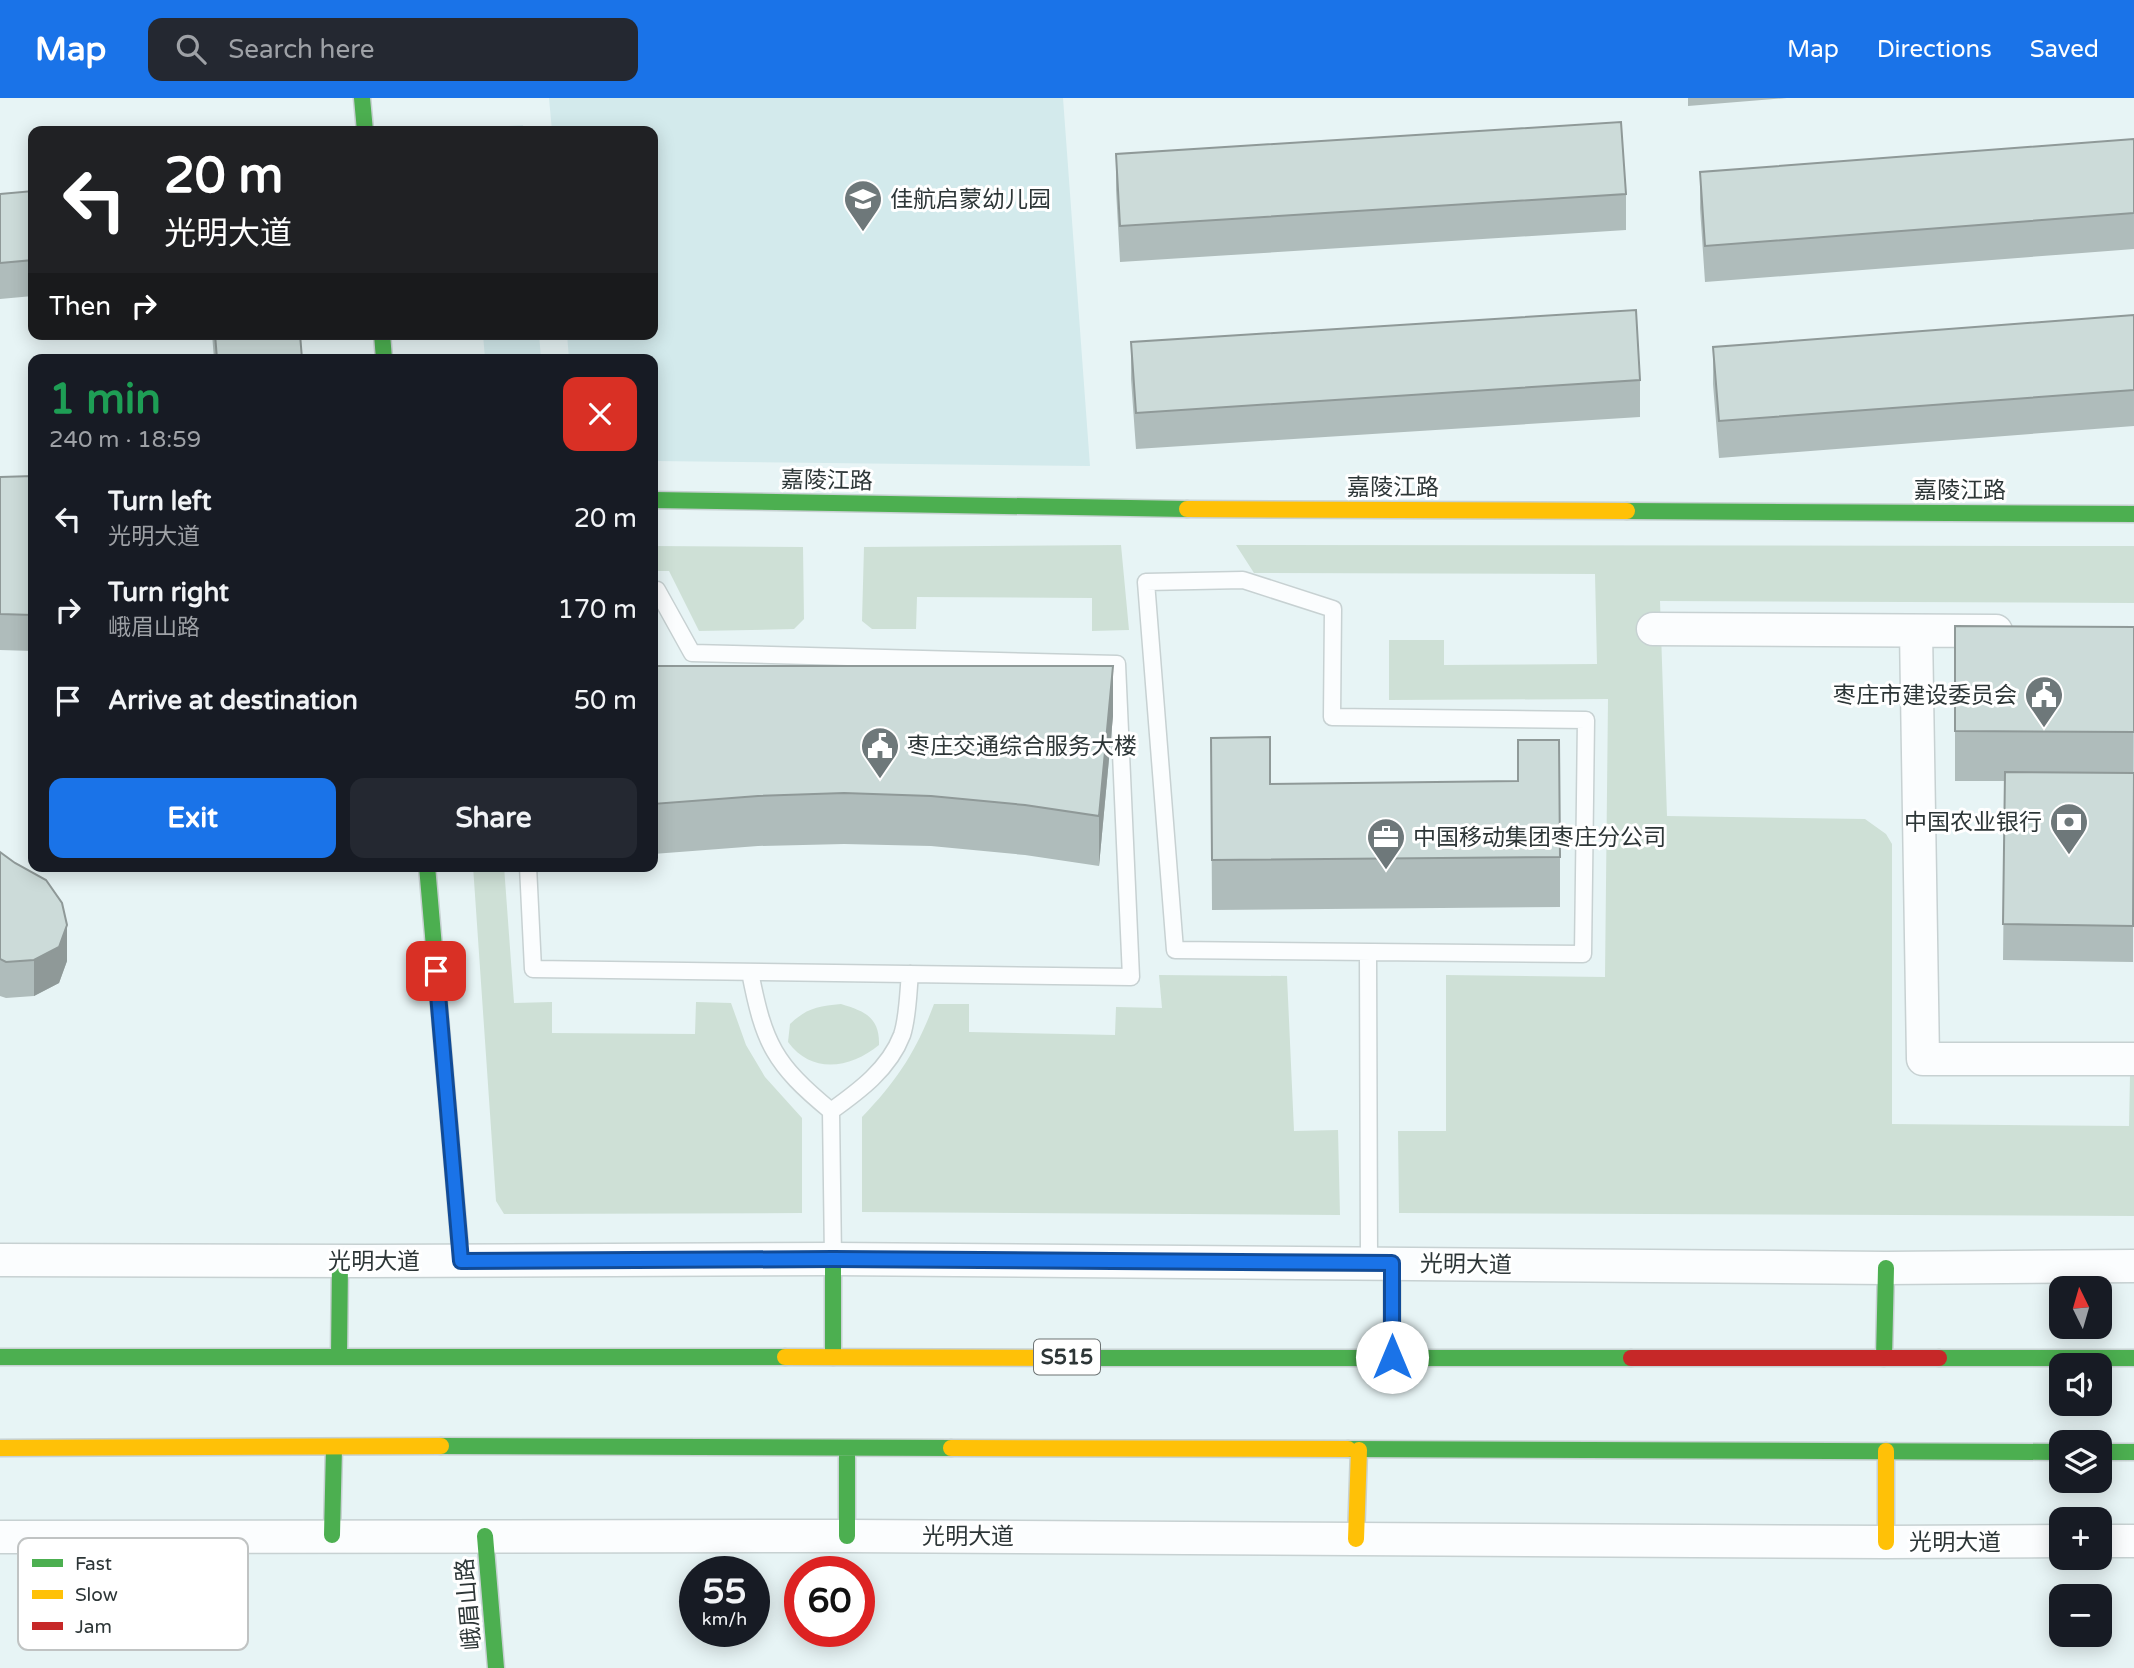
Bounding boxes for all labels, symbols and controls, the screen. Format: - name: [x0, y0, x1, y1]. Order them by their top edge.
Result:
- search box: [148, 18, 638, 81]
- text: Map: [35, 30, 106, 69]
- icon: search: [172, 30, 210, 68]
- text: Search here: [228, 34, 374, 65]
- text: Map: [1787, 35, 1839, 64]
- text: Directions: [1877, 35, 1992, 64]
- text: Saved: [2030, 35, 2099, 64]
- text: 20 m: [164, 147, 283, 206]
- icon: left: [49, 154, 140, 245]
- school or university icon: 佳航启蒙幼儿园: [842, 178, 884, 233]
- place label: 佳航启蒙幼儿园: [890, 186, 1051, 214]
- text: 光明大道: [164, 215, 292, 253]
- icon: right: [125, 287, 163, 325]
- text: Then: [49, 291, 111, 322]
- text: 1 min: [49, 374, 161, 425]
- button: close: [563, 377, 637, 451]
- text: 240 m · 18:59: [49, 426, 201, 454]
- street label: 嘉陵江路: [781, 466, 873, 496]
- street label: 嘉陵江路: [1347, 474, 1439, 502]
- street label: 嘉陵江路: [1914, 477, 2006, 505]
- text: Turn left: [108, 486, 211, 517]
- icon: left: [49, 500, 87, 538]
- text: 20 m: [574, 503, 637, 534]
- text: 光明大道: [108, 523, 200, 551]
- text: Turn right: [108, 577, 229, 608]
- icon: right: [49, 591, 87, 629]
- text: 170 m: [557, 594, 637, 625]
- text: 峨眉山路: [108, 614, 200, 642]
- public building icon: 枣庄市建设委员会: [2023, 674, 2065, 729]
- icon: arrive: [49, 682, 87, 720]
- place label: 枣庄市建设委员会: [1833, 682, 2017, 710]
- text: Arrive at destination: [108, 685, 358, 716]
- text: 50 m: [574, 685, 637, 716]
- public building icon: 枣庄交通综合服务大楼: [859, 725, 901, 780]
- place label: 枣庄交通综合服务大楼: [907, 733, 1137, 761]
- button: Exit: [49, 778, 336, 858]
- button: Share: [350, 778, 637, 858]
- bank icon: 中国农业银行: [2048, 801, 2090, 856]
- place label: 中国农业银行: [1904, 809, 2042, 837]
- office icon: 中国移动集团枣庄分公司: [1365, 816, 1407, 871]
- place label: 中国移动集团枣庄分公司: [1413, 824, 1666, 852]
- pin: [406, 941, 466, 1001]
- icon: arrive: [417, 952, 455, 990]
- street label: 光明大道: [328, 1248, 420, 1276]
- street label: 光明大道: [1420, 1250, 1512, 1280]
- north arrow: [2049, 1276, 2112, 1339]
- map controls: [2049, 1276, 2112, 1647]
- position arrow: [1355, 1320, 1429, 1394]
- road number: S515: [1034, 1340, 1100, 1374]
- button: sound: [2049, 1353, 2112, 1416]
- button: layers: [2049, 1430, 2112, 1493]
- button: +: [2049, 1507, 2112, 1570]
- street label: 光明大道: [922, 1523, 1014, 1551]
- street label: 光明大道: [1909, 1529, 2001, 1557]
- legend: [18, 1538, 248, 1650]
- text: Fast: [75, 1553, 112, 1575]
- speed limit sign: 60: [784, 1556, 875, 1647]
- street label: 峨眉山路: [451, 1557, 487, 1651]
- text: 55: [703, 1571, 746, 1613]
- text: Slow: [75, 1584, 118, 1606]
- button: −: [2049, 1584, 2112, 1647]
- text: km/h: [702, 1608, 747, 1630]
- text: Jam: [75, 1616, 112, 1638]

